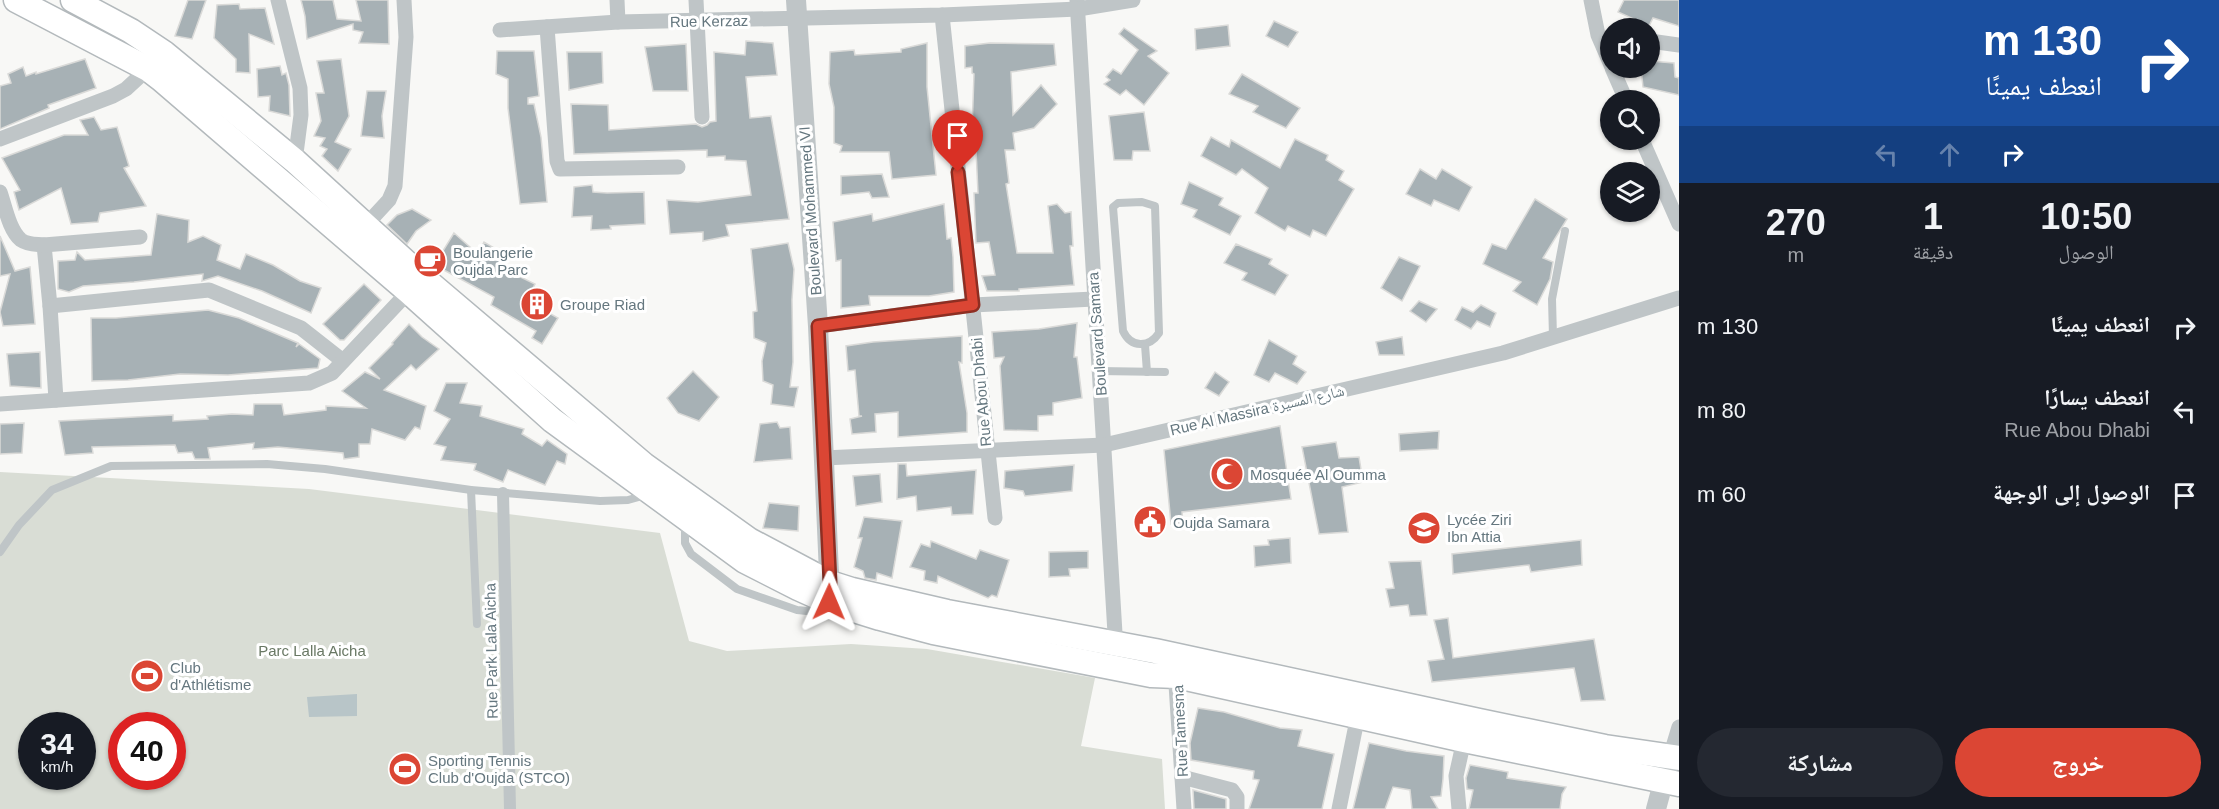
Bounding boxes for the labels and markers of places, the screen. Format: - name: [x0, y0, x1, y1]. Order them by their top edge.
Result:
- pin: [932, 110, 983, 172]
- cafe icon: Boulangerie Oujda Parc: [412, 243, 448, 279]
- place label: Boulangerie Oujda Parc: [453, 244, 533, 278]
- building icon: Groupe Riad: [519, 286, 555, 322]
- place label: Groupe Riad: [560, 296, 645, 313]
- mosque icon: Mosquée Al Oumma: [1209, 456, 1245, 492]
- place label: Mosquée Al Oumma: [1250, 466, 1387, 483]
- public building icon: Oujda Samara: [1132, 504, 1168, 540]
- school or university icon: Lycée Ziri Ibn Attia: [1406, 510, 1442, 546]
- place label: Lycée Ziri Ibn Attia: [1447, 511, 1511, 545]
- place label: Oujda Samara: [1173, 514, 1270, 531]
- sports icon: Club d'Athlétisme: [129, 658, 165, 694]
- place label: Club d'Athlétisme: [170, 659, 251, 693]
- sports icon: Sporting Tennis Club d'Oujda (STCO): [387, 751, 423, 787]
- place label: Sporting Tennis Club d'Oujda (STCO): [428, 752, 570, 786]

